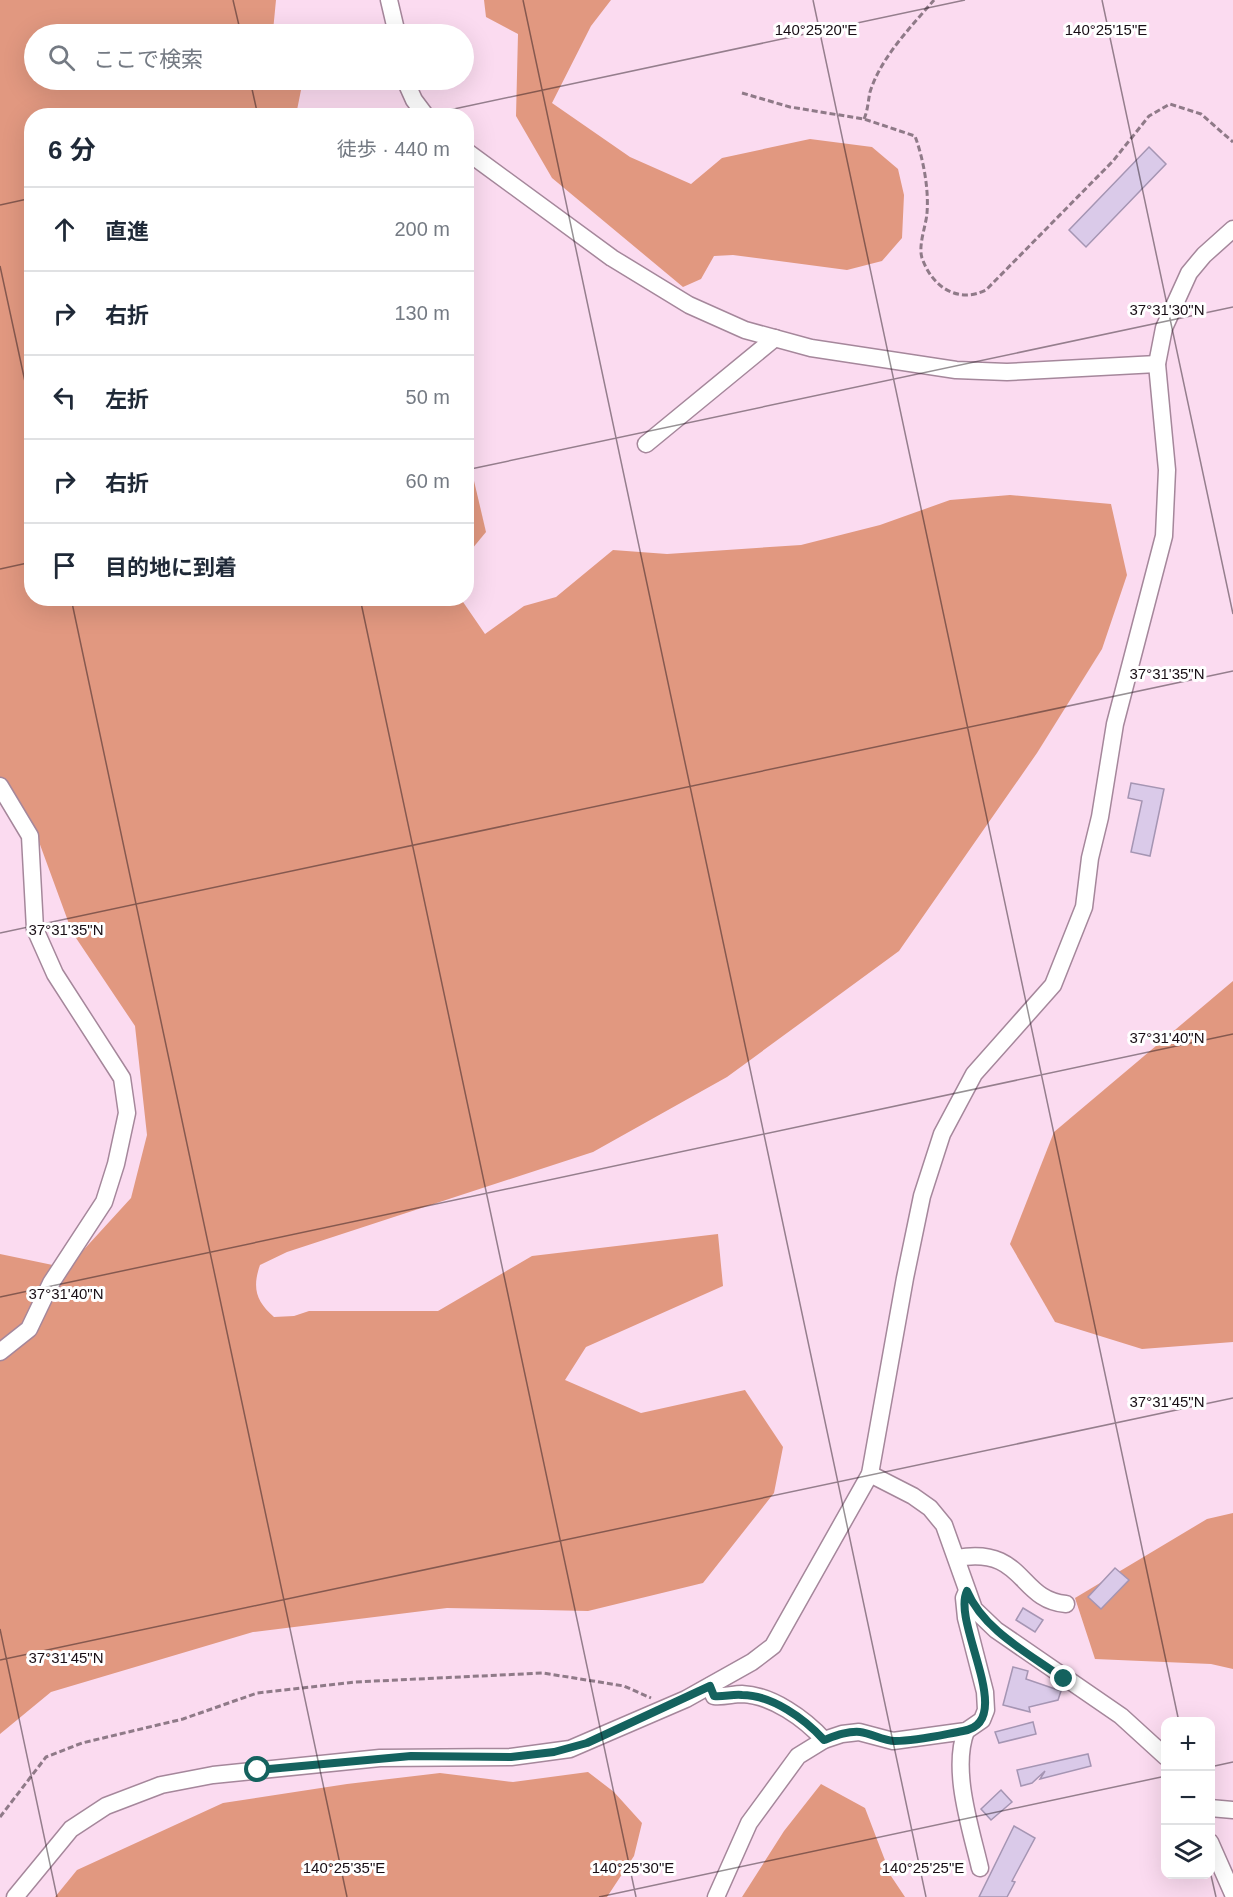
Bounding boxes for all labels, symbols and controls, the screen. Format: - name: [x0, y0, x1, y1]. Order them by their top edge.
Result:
- text: 140°25'20"E: [775, 21, 857, 38]
- text: 140°25'15"E: [1065, 21, 1147, 38]
- search box: [24, 24, 474, 90]
- icon: search: [45, 41, 78, 74]
- text: ここで検索: [93, 47, 203, 72]
- text: 6 分: [48, 135, 96, 165]
- text: 徒歩 · 440 m: [337, 138, 450, 160]
- icon: ahead: [48, 213, 81, 246]
- text: 200 m: [394, 218, 450, 240]
- text: 直進: [105, 219, 149, 244]
- icon: right: [48, 297, 81, 330]
- text: 37°31'30"N: [1129, 301, 1205, 318]
- text: 130 m: [394, 302, 450, 324]
- text: 右折: [105, 303, 149, 328]
- icon: left: [48, 381, 81, 414]
- text: 50 m: [406, 386, 450, 408]
- text: 左折: [105, 387, 149, 412]
- icon: right: [48, 465, 81, 498]
- text: 60 m: [406, 470, 450, 492]
- text: 右折: [105, 471, 149, 496]
- icon: arrive: [48, 549, 81, 582]
- text: 目的地に到着: [105, 555, 237, 580]
- text: 37°31'35"N: [1129, 665, 1205, 682]
- text: 37°31'35"N: [28, 921, 104, 938]
- text: 37°31'40"N: [1129, 1029, 1205, 1046]
- text: 37°31'40"N: [28, 1285, 104, 1302]
- text: 37°31'45"N: [1129, 1393, 1205, 1410]
- text: 37°31'45"N: [28, 1649, 104, 1666]
- route end: [1050, 1665, 1076, 1691]
- map controls: [1161, 1717, 1215, 1879]
- button: +: [1161, 1717, 1215, 1771]
- route start: [244, 1756, 270, 1782]
- button: −: [1161, 1771, 1215, 1825]
- button: layers: [1161, 1825, 1215, 1879]
- text: 140°25'35"E: [303, 1859, 385, 1876]
- text: 140°25'30"E: [592, 1859, 674, 1876]
- text: 140°25'25"E: [882, 1859, 964, 1876]

